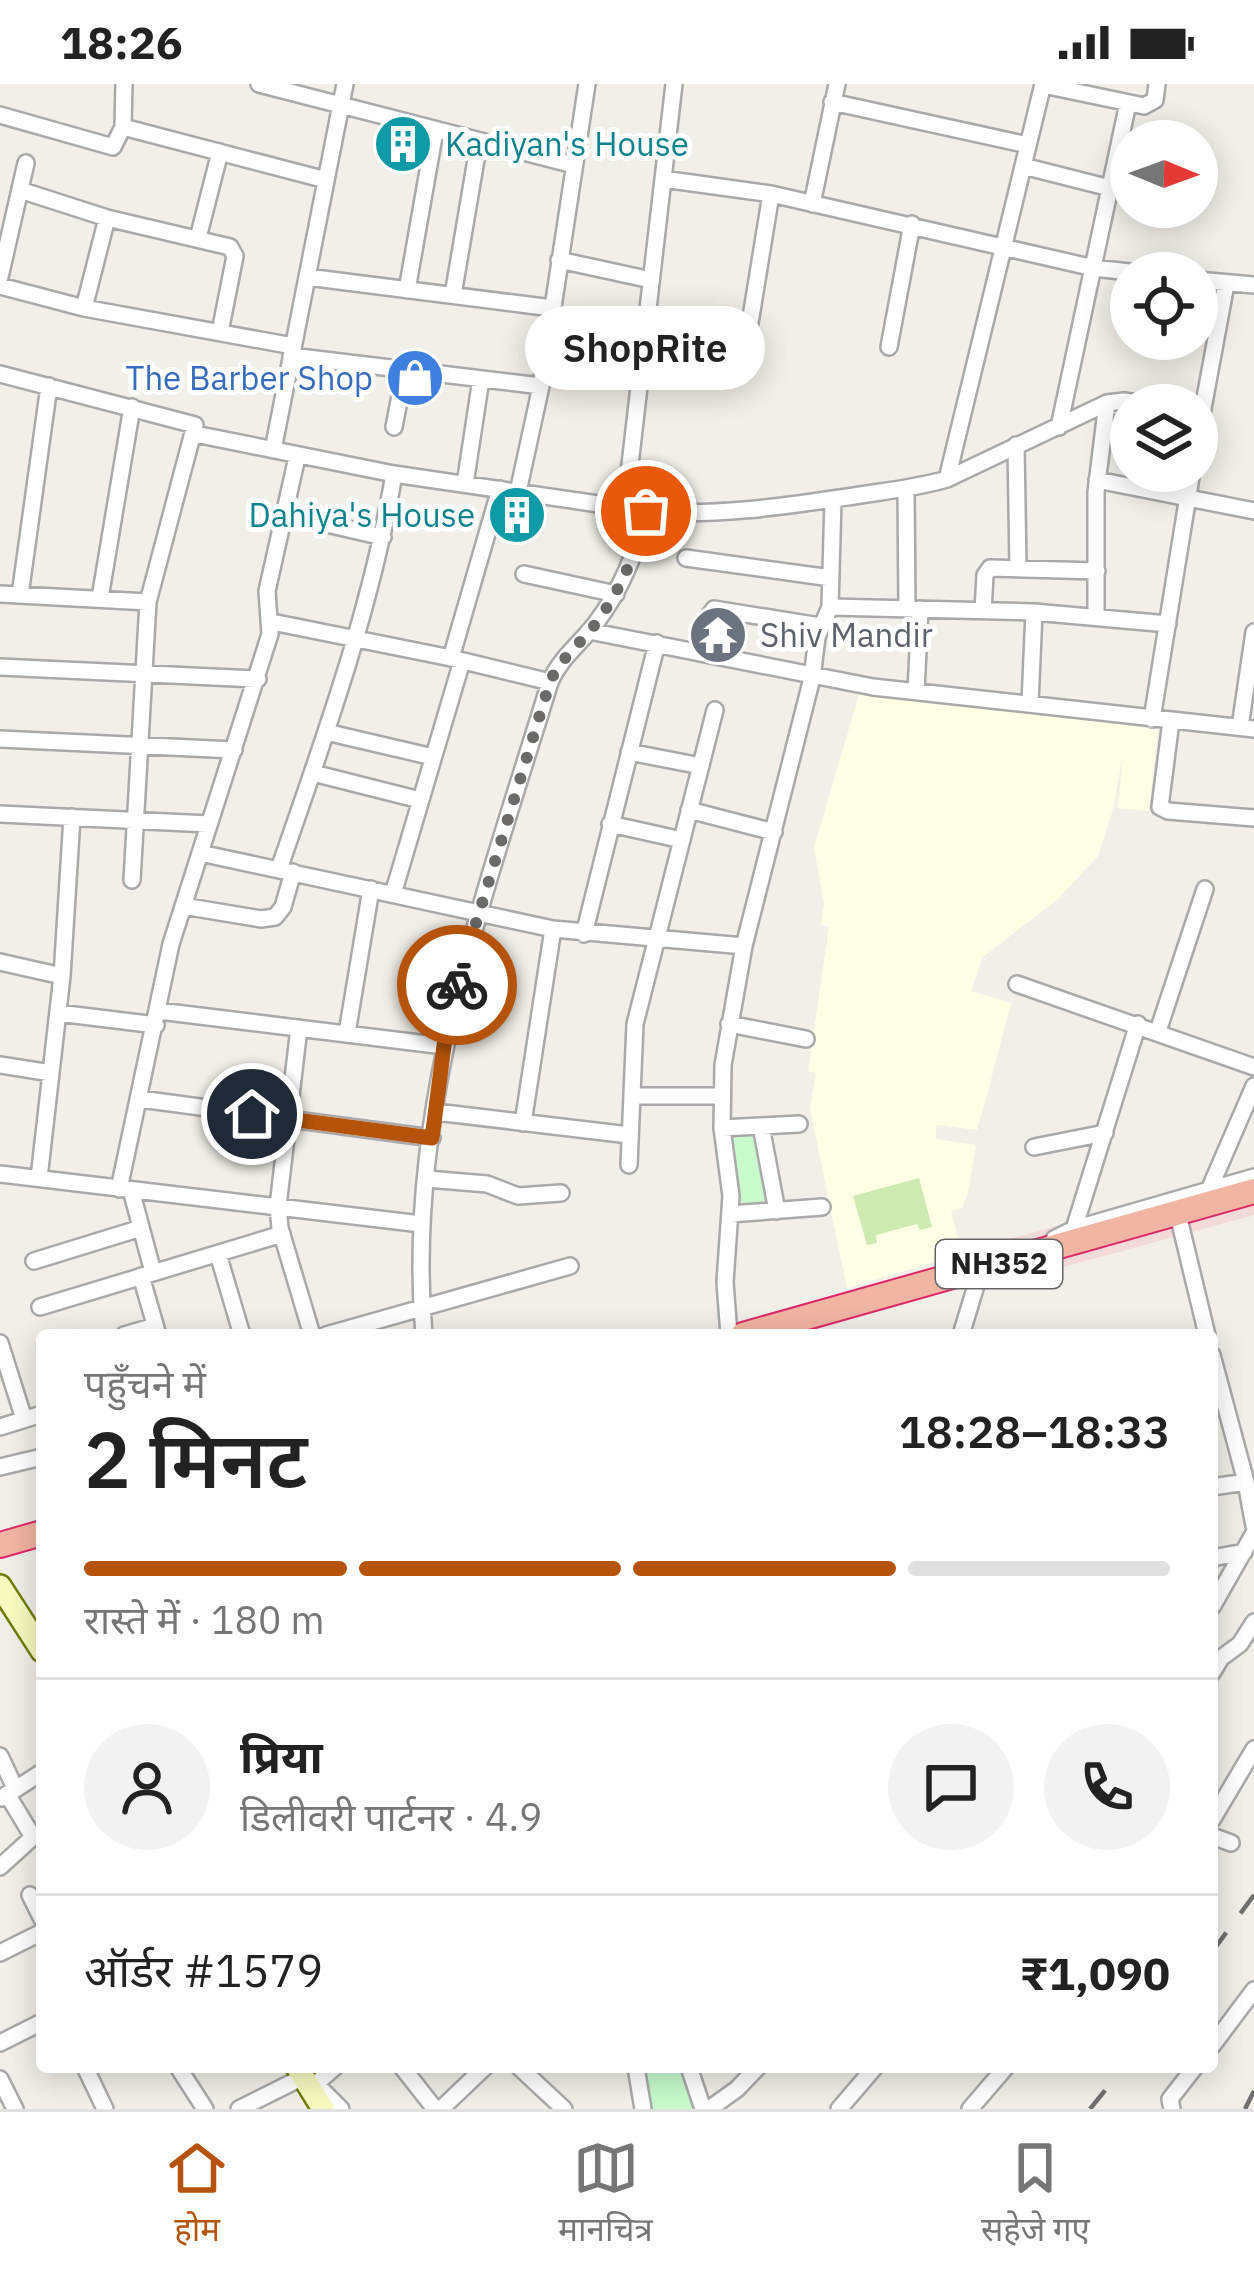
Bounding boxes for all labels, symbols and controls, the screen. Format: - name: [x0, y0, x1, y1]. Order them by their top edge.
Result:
- text: 18:26: [60, 13, 183, 71]
- building icon: Kadiyan's House: [372, 113, 434, 175]
- north arrow: [1110, 120, 1218, 228]
- map controls: [1110, 120, 1218, 492]
- place label: Kadiyan's House: [445, 122, 689, 165]
- button: locate: [1110, 252, 1218, 360]
- callout: ShopRite: [526, 307, 766, 391]
- text: ShopRite: [563, 322, 727, 373]
- shop icon: The Barber Shop: [384, 347, 446, 409]
- place label: The Barber Shop: [126, 356, 373, 399]
- button: layers: [1110, 384, 1218, 492]
- pin: [595, 460, 697, 562]
- icon: bag: [613, 478, 679, 544]
- building icon: Dahiya's House: [486, 484, 548, 546]
- place label: Dahiya's House: [249, 493, 475, 536]
- temple icon: Shiv Mandir: [687, 604, 749, 666]
- place label: Shiv Mandir: [760, 613, 933, 656]
- courier: [397, 925, 517, 1045]
- icon: bike: [424, 952, 490, 1018]
- pin: [201, 1063, 303, 1165]
- icon: home: [219, 1081, 285, 1147]
- road number: NH352: [936, 1240, 1062, 1288]
- text: पहुँचने में: [84, 1358, 206, 1409]
- text: 18:28–18:33: [899, 1402, 1170, 1460]
- text: 2 मिनट: [84, 1408, 308, 1509]
- text: रास्ते में · 180 m: [84, 1594, 325, 1645]
- button: person: [84, 1724, 210, 1850]
- button: chat: [888, 1724, 1014, 1850]
- button: phone: [1044, 1724, 1170, 1850]
- text: प्रिया: [240, 1727, 323, 1785]
- text: डिलीवरी पार्टनर · 4.9: [240, 1791, 542, 1842]
- text: ऑर्डर #1579: [84, 1941, 323, 1999]
- text: ₹1,090: [1020, 1944, 1170, 2002]
- tab: होम: [164, 2135, 230, 2254]
- tab: मानचित्र: [558, 2135, 653, 2254]
- tab: सहेजे गए: [981, 2135, 1090, 2254]

